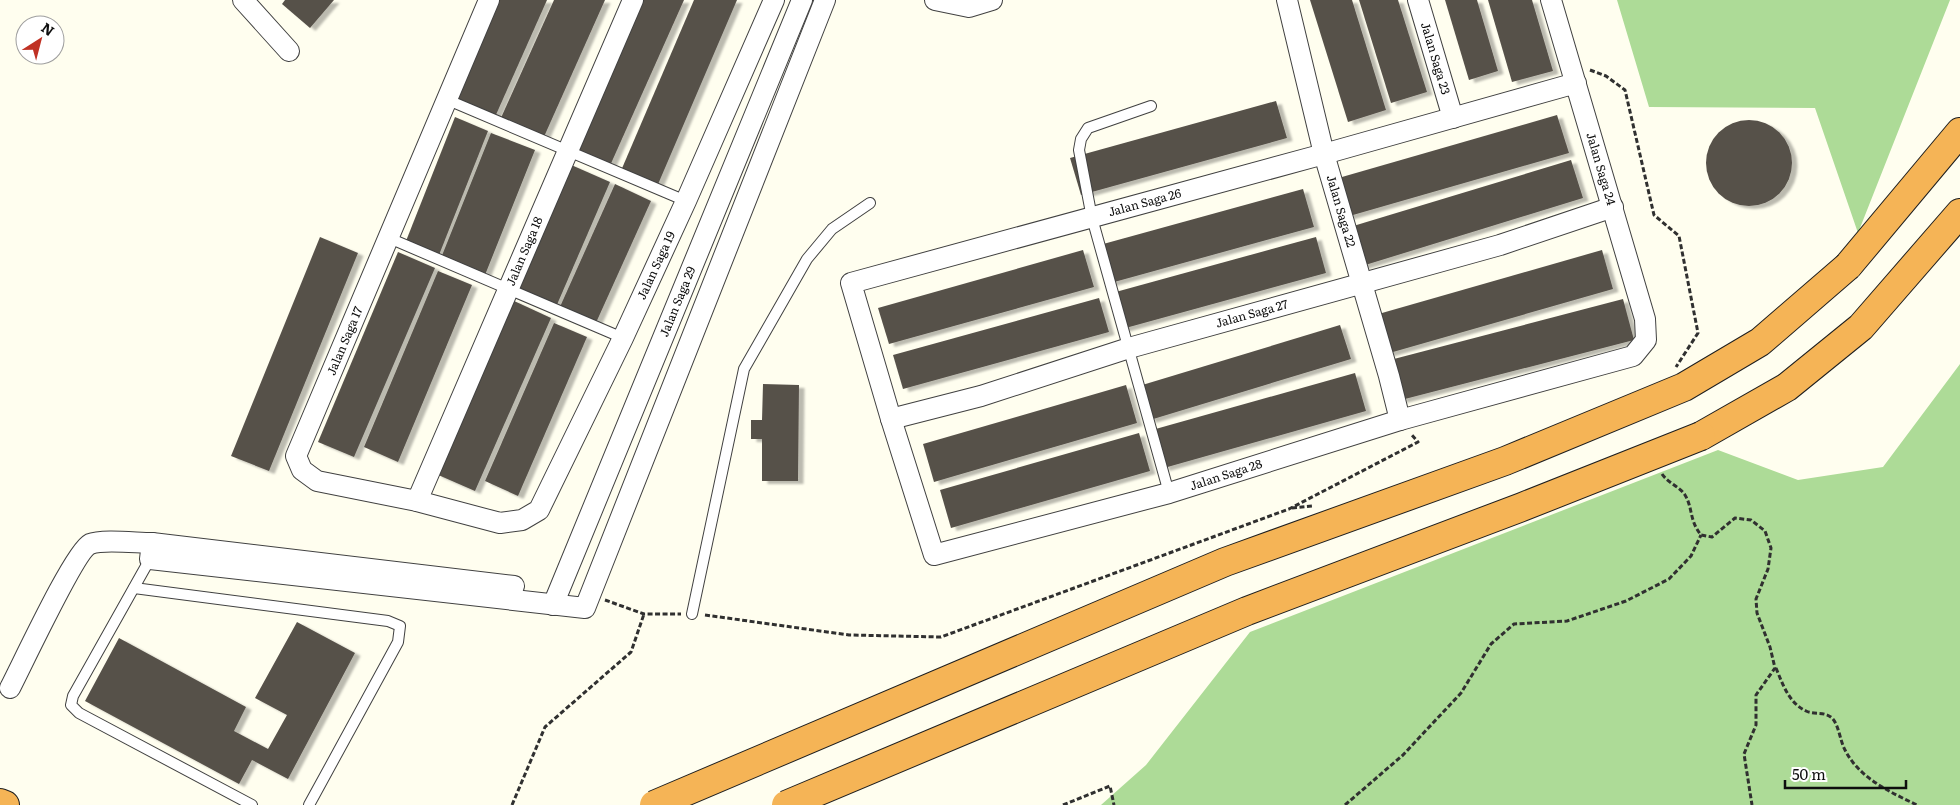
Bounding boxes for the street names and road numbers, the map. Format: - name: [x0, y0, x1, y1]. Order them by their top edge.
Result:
- street label: Jalan Saga 23: [1417, 20, 1456, 97]
- street label: Jalan Saga 24: [1582, 130, 1621, 207]
- street label: Jalan Saga 22: [1323, 173, 1361, 249]
- street label: Jalan Saga 26: [1106, 183, 1184, 220]
- street label: Jalan Saga 18: [501, 213, 547, 288]
- street label: Jalan Saga 19: [632, 228, 679, 302]
- street label: Jalan Saga 29: [654, 263, 699, 339]
- street label: Jalan Saga 27: [1213, 294, 1290, 332]
- street label: Jalan Saga 17: [322, 304, 367, 378]
- street label: Jalan Saga 28: [1187, 454, 1265, 494]

